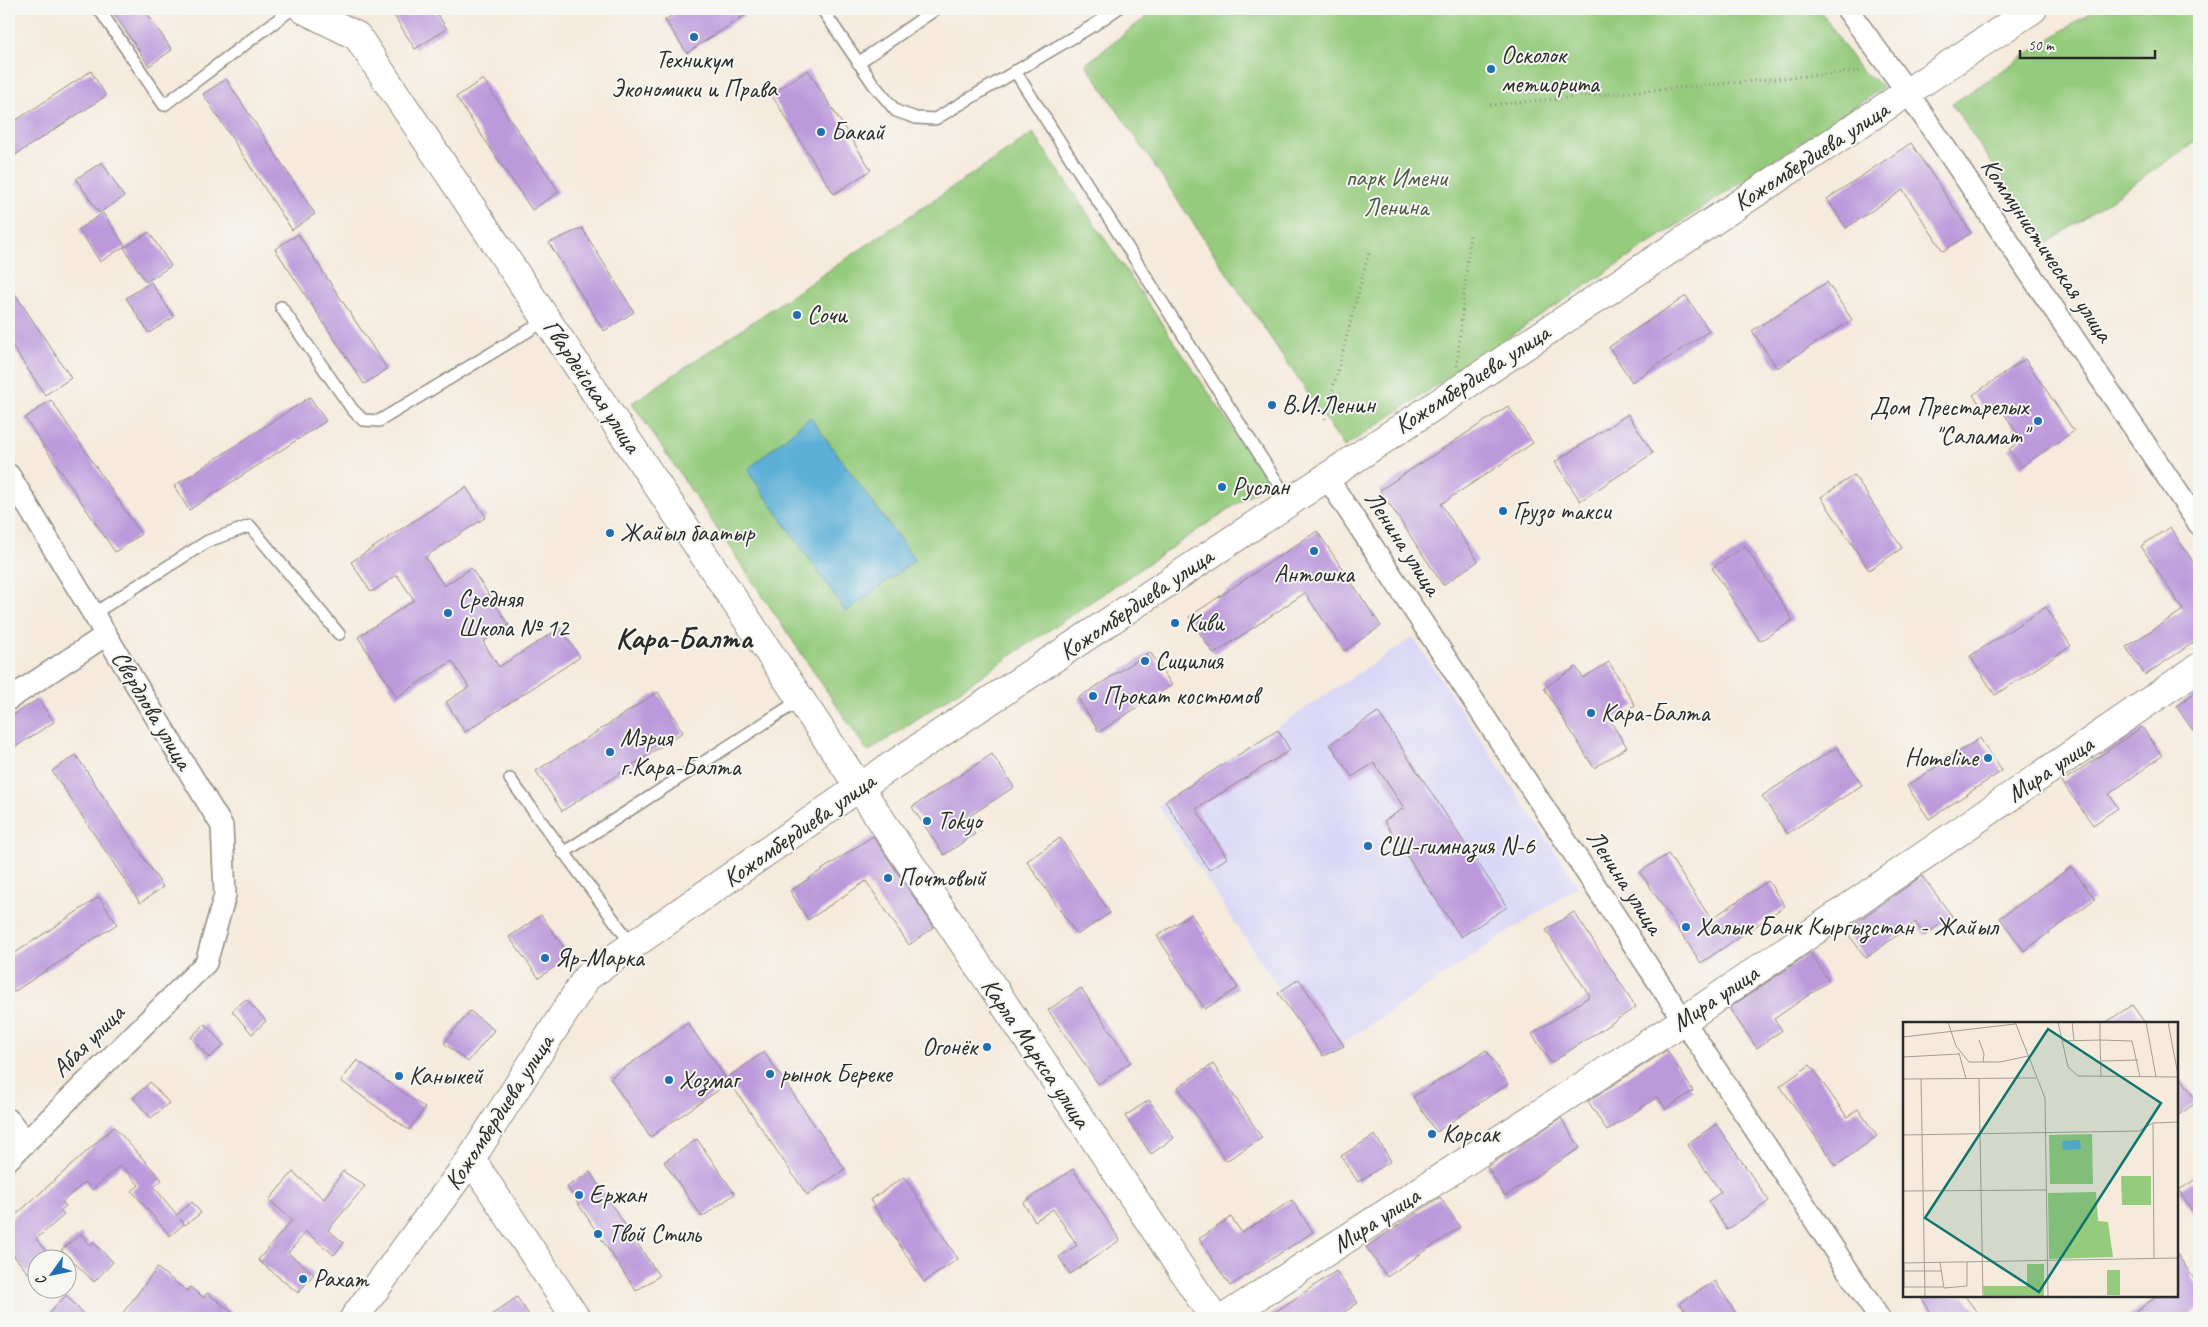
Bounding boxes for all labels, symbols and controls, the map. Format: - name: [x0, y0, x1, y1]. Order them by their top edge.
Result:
- scale bar: [2020, 28, 2156, 60]
- marker: Техникум Экономики и Права: [688, 31, 700, 43]
- text: 50 m: [2028, 36, 2055, 55]
- place label: Осколок метиорита: [1501, 39, 1601, 100]
- place label: Техникум Экономики и Права: [611, 44, 779, 105]
- marker: Осколок метиорита: [1485, 63, 1497, 75]
- street label: Кожомбердиева улица: [1727, 92, 1897, 218]
- place label: Бакай: [831, 116, 886, 148]
- marker: Бакай: [815, 126, 827, 138]
- street label: Коммунистическая улица: [1974, 152, 2122, 350]
- park label: парк Имени Ленина: [1345, 162, 1449, 223]
- place label: Сочи: [807, 299, 849, 331]
- marker: Сочи: [791, 309, 803, 321]
- street label: Гвардейская улица: [536, 313, 650, 461]
- street label: Кожомбердиева улица: [1388, 315, 1558, 441]
- place label: В.И.Ленин: [1282, 389, 1377, 421]
- place label: Дом Престарелых "Саламат": [1870, 391, 2033, 452]
- marker: В.И.Ленин: [1266, 399, 1278, 411]
- marker: Дом Престарелых "Саламат": [2032, 415, 2044, 427]
- place label: Руслан: [1232, 471, 1291, 503]
- marker: Руслан: [1216, 481, 1228, 493]
- street label: Ленина улица: [1357, 485, 1450, 604]
- place label: Грузо такси: [1513, 495, 1613, 527]
- marker: Грузо такси: [1497, 505, 1509, 517]
- place label: Жайыл баатыр: [620, 517, 756, 549]
- marker: Жайыл баатыр: [604, 527, 616, 539]
- street label: Кожомбердиева улица: [1053, 539, 1221, 667]
- marker: Антошка: [1308, 545, 1320, 557]
- place label: Антошка: [1274, 558, 1356, 590]
- place label: Средняя Школа № 12: [458, 583, 570, 644]
- marker: Средняя Школа № 12: [442, 607, 454, 619]
- place label: Киви: [1185, 607, 1226, 639]
- marker: Киви: [1169, 617, 1181, 629]
- district label: Кара-Балта: [616, 619, 754, 657]
- street label: Свердлова улица: [104, 645, 202, 778]
- place label: Сицилия: [1155, 645, 1224, 677]
- marker: Сицилия: [1139, 655, 1151, 667]
- place label: Прокат костюмов: [1103, 680, 1263, 712]
- marker: Прокат костюмов: [1087, 690, 1099, 702]
- place label: Кара-Балта: [1601, 697, 1712, 729]
- marker: Кара-Балта: [1585, 707, 1597, 719]
- place label: Мэрия г.Кара-Балта: [620, 722, 743, 783]
- street label: Мира улица: [2001, 727, 2101, 810]
- place label: Homeline: [1905, 742, 1980, 774]
- marker: Мэрия г.Кара-Балта: [604, 746, 616, 758]
- marker: Homeline: [1982, 752, 1994, 764]
- street label: Кожомбердиева улица: [717, 764, 884, 894]
- place label: Tokyo: [937, 805, 985, 837]
- marker: Tokyo: [921, 815, 933, 827]
- street label: Ленина улица: [1579, 824, 1672, 943]
- place label: СШ-гимназия N-6: [1378, 830, 1535, 863]
- marker: СШ-гимназия N-6: [1362, 840, 1374, 852]
- place label: Почтовый: [898, 862, 987, 894]
- marker: Почтовый: [882, 872, 894, 884]
- place label: Халык Банк Кыргызстан - Жайыл: [1696, 911, 2000, 944]
- marker: Халык Банк Кыргызстан - Жайыл: [1680, 921, 1692, 933]
- place label: Яр-Марка: [555, 942, 646, 974]
- marker: Яр-Марка: [539, 952, 551, 964]
- street label: Мира улица: [1666, 956, 1766, 1039]
- street label: Карла Маркса улица: [974, 972, 1099, 1136]
- street label: Абая улица: [45, 996, 133, 1084]
- inset map: [1903, 1022, 2178, 1297]
- street label: Кожомбердиева улица: [437, 1026, 563, 1196]
- place label: Огонёк: [922, 1031, 980, 1063]
- marker: Огонёк: [981, 1041, 993, 1053]
- place label: рынок Береке: [780, 1058, 894, 1090]
- place label: Каныкей: [409, 1060, 484, 1092]
- place label: Хозмаг: [679, 1064, 742, 1097]
- marker: рынок Береке: [764, 1068, 776, 1080]
- marker: Каныкей: [393, 1070, 405, 1082]
- marker: Хозмаг: [663, 1074, 675, 1086]
- place label: Корсак: [1442, 1118, 1501, 1150]
- marker: Корсак: [1426, 1128, 1438, 1140]
- place label: Ержан: [589, 1179, 648, 1211]
- street label: Мира улица: [1326, 1179, 1427, 1260]
- marker: Ержан: [573, 1189, 585, 1201]
- place label: Твой Стиль: [608, 1218, 703, 1250]
- marker: Твой Стиль: [592, 1228, 604, 1240]
- north arrow: [28, 1250, 78, 1300]
- place label: Рахат: [313, 1263, 370, 1295]
- text: С: [31, 1272, 51, 1288]
- marker: Рахат: [297, 1273, 309, 1285]

